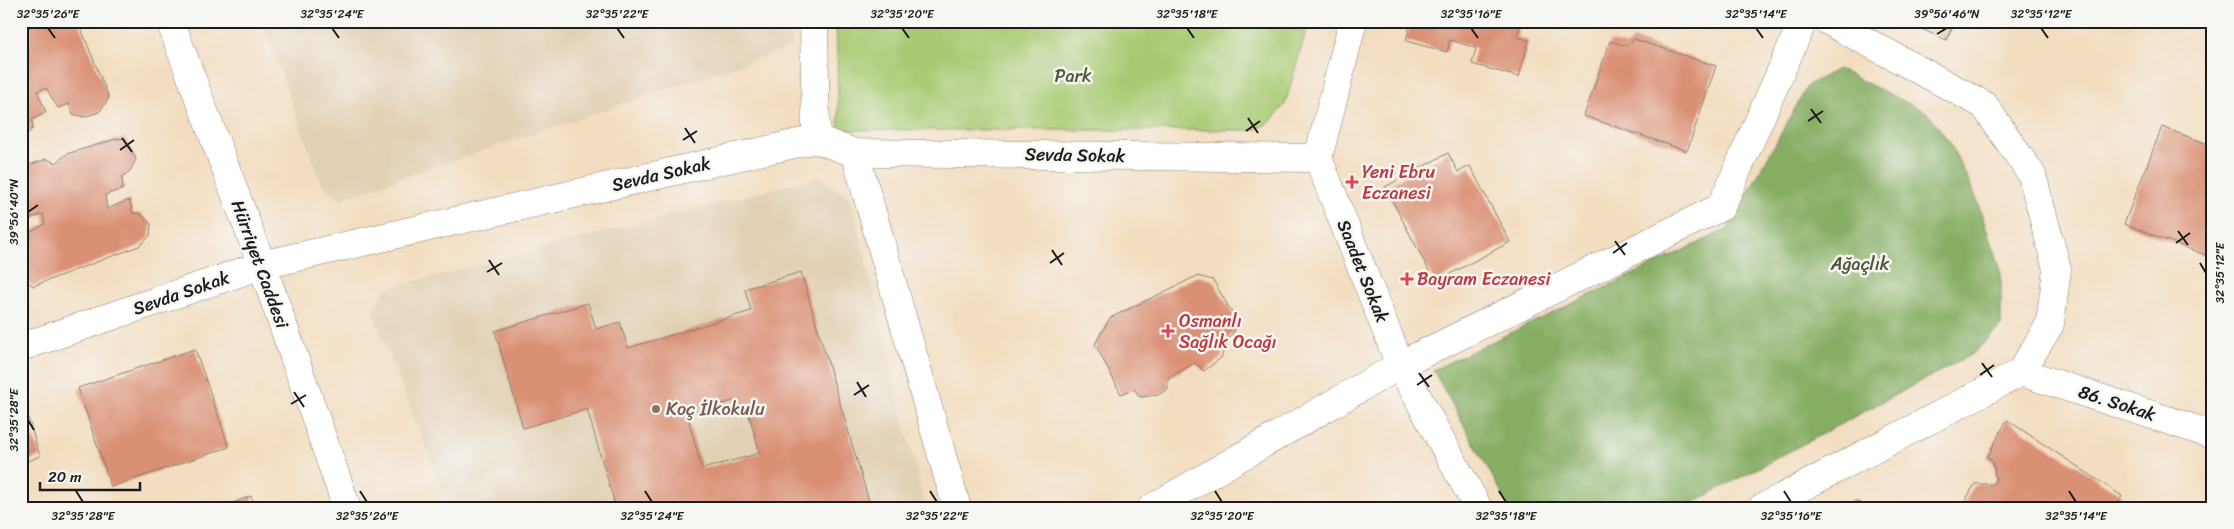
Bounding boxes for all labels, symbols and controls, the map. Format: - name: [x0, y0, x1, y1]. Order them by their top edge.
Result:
- text: 32°35'26"E: [17, 3, 81, 25]
- text: 32°35'24"E: [300, 3, 365, 25]
- text: 32°35'22"E: [586, 3, 650, 25]
- text: 32°35'20"E: [870, 3, 935, 25]
- text: 32°35'18"E: [1156, 3, 1219, 25]
- text: 32°35'16"E: [1441, 3, 1503, 25]
- text: 32°35'14"E: [1725, 3, 1788, 25]
- text: 39°56'46"N: [1914, 3, 1980, 25]
- text: 32°35'12"E: [2011, 3, 2073, 25]
- park label: Park: [1055, 60, 1092, 92]
- street label: Sevda Sokak: [1024, 138, 1126, 172]
- street label: Sevda Sokak: [608, 147, 714, 201]
- place label: Yeni Ebru Eczanesi: [1362, 156, 1436, 209]
- marker: Yeni Ebru Eczanesi: [1346, 176, 1358, 188]
- text: 39°56'40"N: [3, 178, 25, 245]
- street label: Hürriyet Caddesi: [222, 195, 298, 334]
- street label: Saadet Sokak: [1328, 215, 1398, 328]
- text: 32°35'12"E: [2209, 241, 2231, 303]
- park label: Ağaçlık: [1830, 248, 1890, 280]
- street label: Sevda Sokak: [128, 261, 234, 324]
- place label: Bayram Eczanesi: [1417, 263, 1552, 295]
- marker: Bayram Eczanesi: [1401, 273, 1413, 285]
- place label: Osmanlı Sağlık Ocağı: [1179, 305, 1277, 358]
- marker: Osmanlı Sağlık Ocağı: [1161, 324, 1175, 338]
- street label: 86. Sokak: [2074, 375, 2160, 431]
- text: 32°35'28"E: [3, 387, 25, 451]
- place label: Koç İlkokulu: [666, 393, 765, 425]
- marker: Koç İlkokulu: [650, 403, 662, 415]
- scale bar: [40, 459, 140, 491]
- text: 20 m: [48, 464, 82, 490]
- text: 32°35'28"E: [52, 505, 116, 527]
- text: 32°35'26"E: [336, 505, 400, 527]
- text: 32°35'24"E: [620, 505, 685, 527]
- text: 32°35'22"E: [906, 505, 970, 527]
- text: 32°35'20"E: [1190, 505, 1255, 527]
- text: 32°35'18"E: [1475, 505, 1538, 527]
- text: 32°35'16"E: [1761, 505, 1823, 527]
- text: 32°35'14"E: [2045, 505, 2108, 527]

